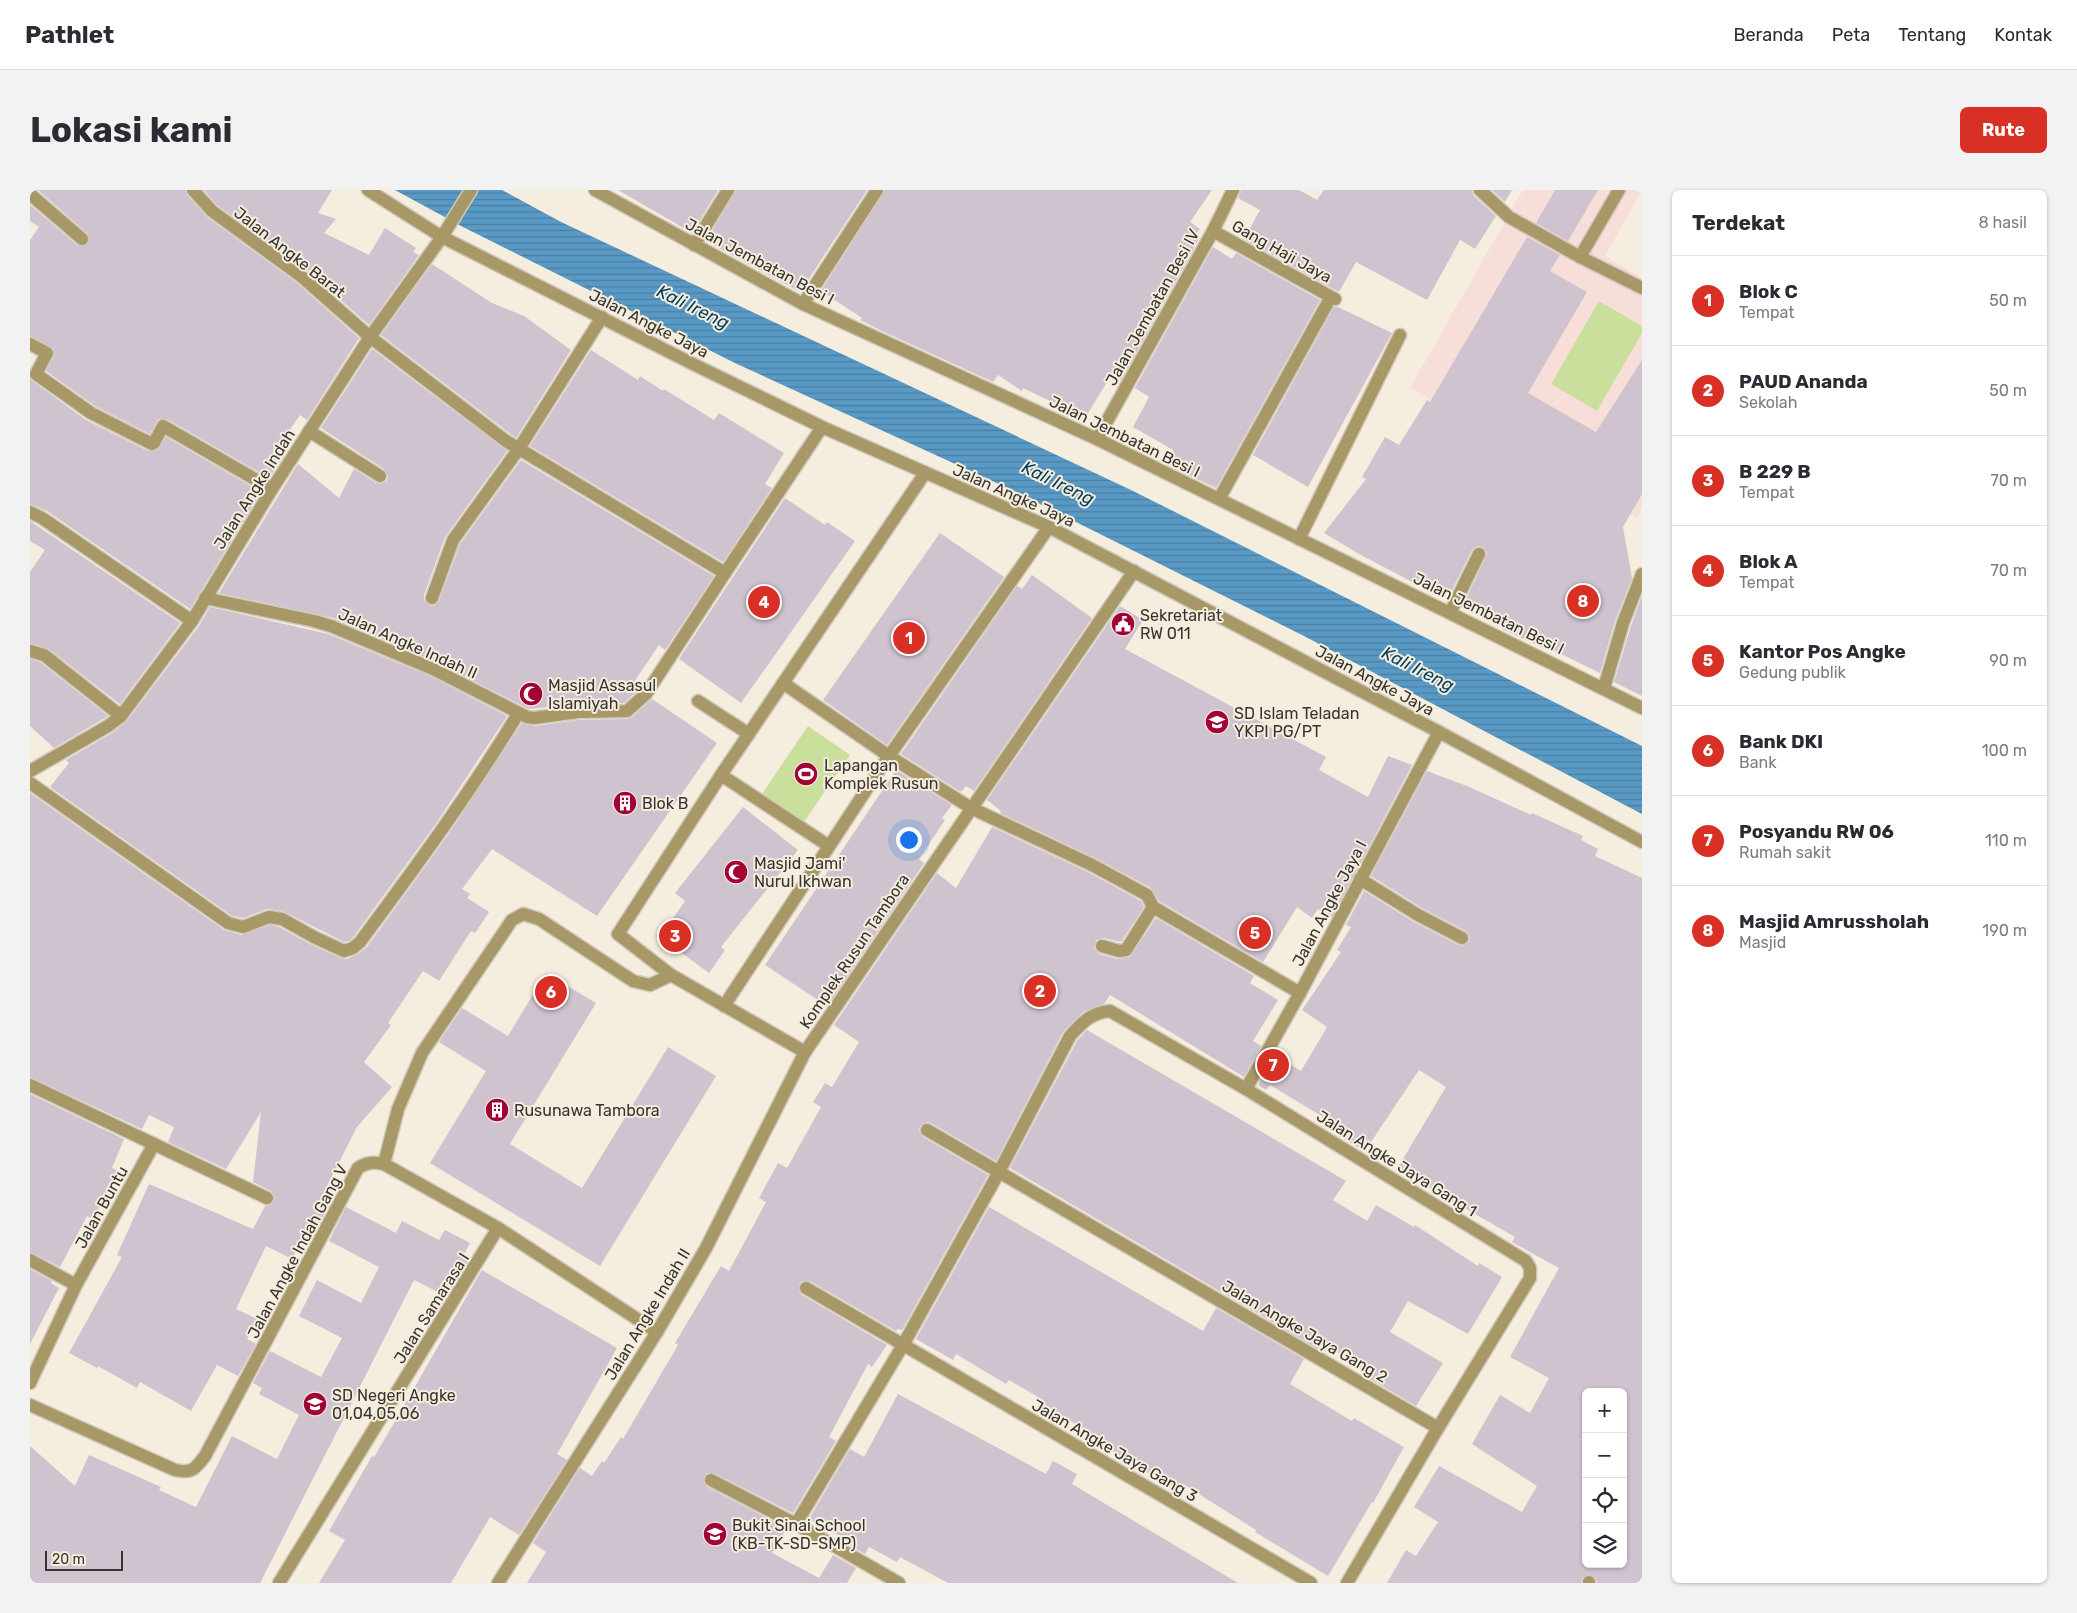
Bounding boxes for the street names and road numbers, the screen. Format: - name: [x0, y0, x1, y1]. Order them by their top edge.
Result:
- street label: Jalan Angke Barat: [230, 203, 349, 302]
- street label: Jalan Jembatan Besi I: [682, 214, 837, 309]
- street label: Gang Haji Jaya: [1228, 216, 1335, 287]
- street label: Jalan Jembatan Besi IV: [1101, 226, 1203, 389]
- street label: Jalan Angke Jaya: [586, 285, 712, 362]
- street label: Jalan Jembatan Besi I: [1046, 392, 1203, 481]
- street label: Jalan Angke Indah: [210, 426, 299, 553]
- street label: Jalan Angke Jaya: [950, 460, 1078, 531]
- street label: Jalan Jembatan Besi I: [1410, 569, 1567, 658]
- street label: Jalan Angke Indah II: [335, 604, 480, 683]
- street label: Jalan Angke Jaya: [1312, 641, 1437, 720]
- street label: Jalan Angke Jaya I: [1288, 837, 1371, 969]
- street label: Komplek Rusun Tambora: [796, 870, 913, 1032]
- street label: Jalan Angke Jaya Gang 1: [1313, 1106, 1480, 1221]
- street label: Jalan Angke Indah Gang V: [243, 1161, 352, 1342]
- street label: Jalan Buntu: [71, 1163, 132, 1252]
- street label: Jalan Angke Indah II: [601, 1245, 694, 1384]
- street label: Jalan Samarasa I: [390, 1249, 473, 1367]
- street label: Jalan Angke Jaya Gang 2: [1219, 1276, 1391, 1387]
- street label: Jalan Angke Jaya Gang 3: [1029, 1395, 1201, 1506]

